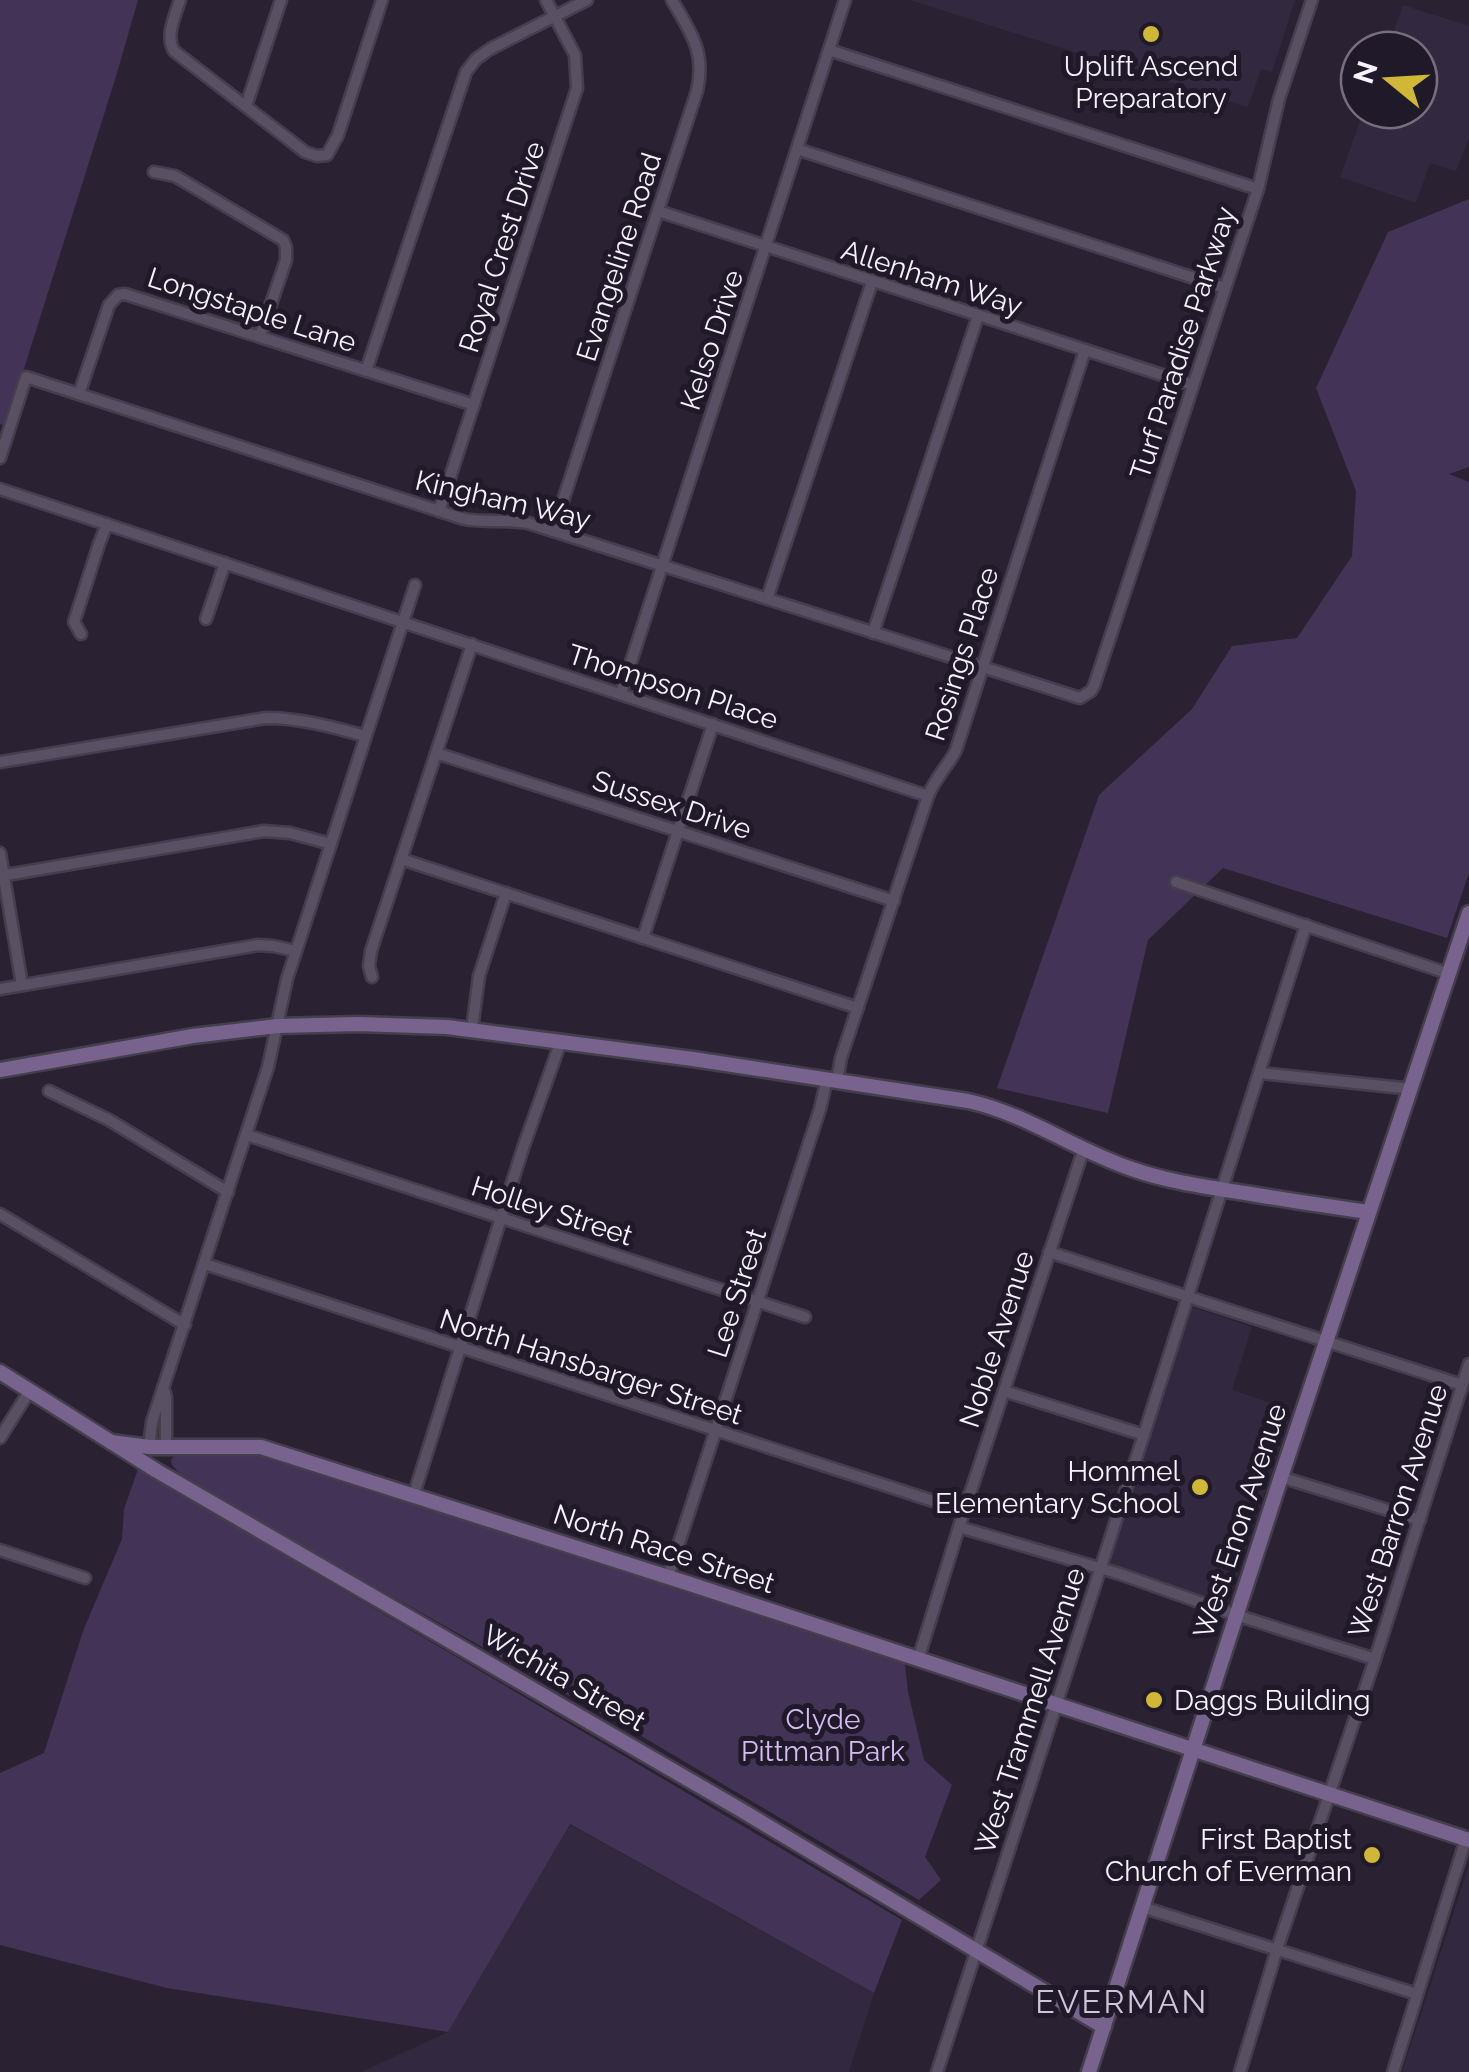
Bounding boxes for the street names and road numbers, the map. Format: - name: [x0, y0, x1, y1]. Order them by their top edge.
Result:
- street label: Royal Crest Drive: [452, 137, 552, 357]
- street label: Evangeline Road: [570, 149, 668, 365]
- street label: Turf Paradise Parkway: [1123, 203, 1243, 483]
- street label: Allenham Way: [837, 233, 1027, 323]
- street label: Longstaple Lane: [144, 261, 360, 359]
- street label: Kelso Drive: [674, 266, 750, 414]
- street label: Kingham Way: [412, 464, 594, 536]
- street label: Rosings Place: [918, 563, 1006, 745]
- street label: Thompson Place: [564, 638, 782, 736]
- street label: Sussex Drive: [589, 764, 755, 846]
- street label: Holley Street: [467, 1169, 637, 1253]
- street label: Lee Street: [701, 1224, 774, 1362]
- street label: Noble Avenue: [953, 1246, 1041, 1432]
- street label: North Hansbarger Street: [436, 1302, 747, 1432]
- street label: West Barron Avenue: [1341, 1380, 1455, 1642]
- street label: West Enon Avenue: [1187, 1400, 1293, 1642]
- street label: North Race Street: [549, 1498, 779, 1600]
- street label: West Trammell Avenue: [968, 1563, 1092, 1859]
- street label: Wichita Street: [477, 1618, 652, 1738]

